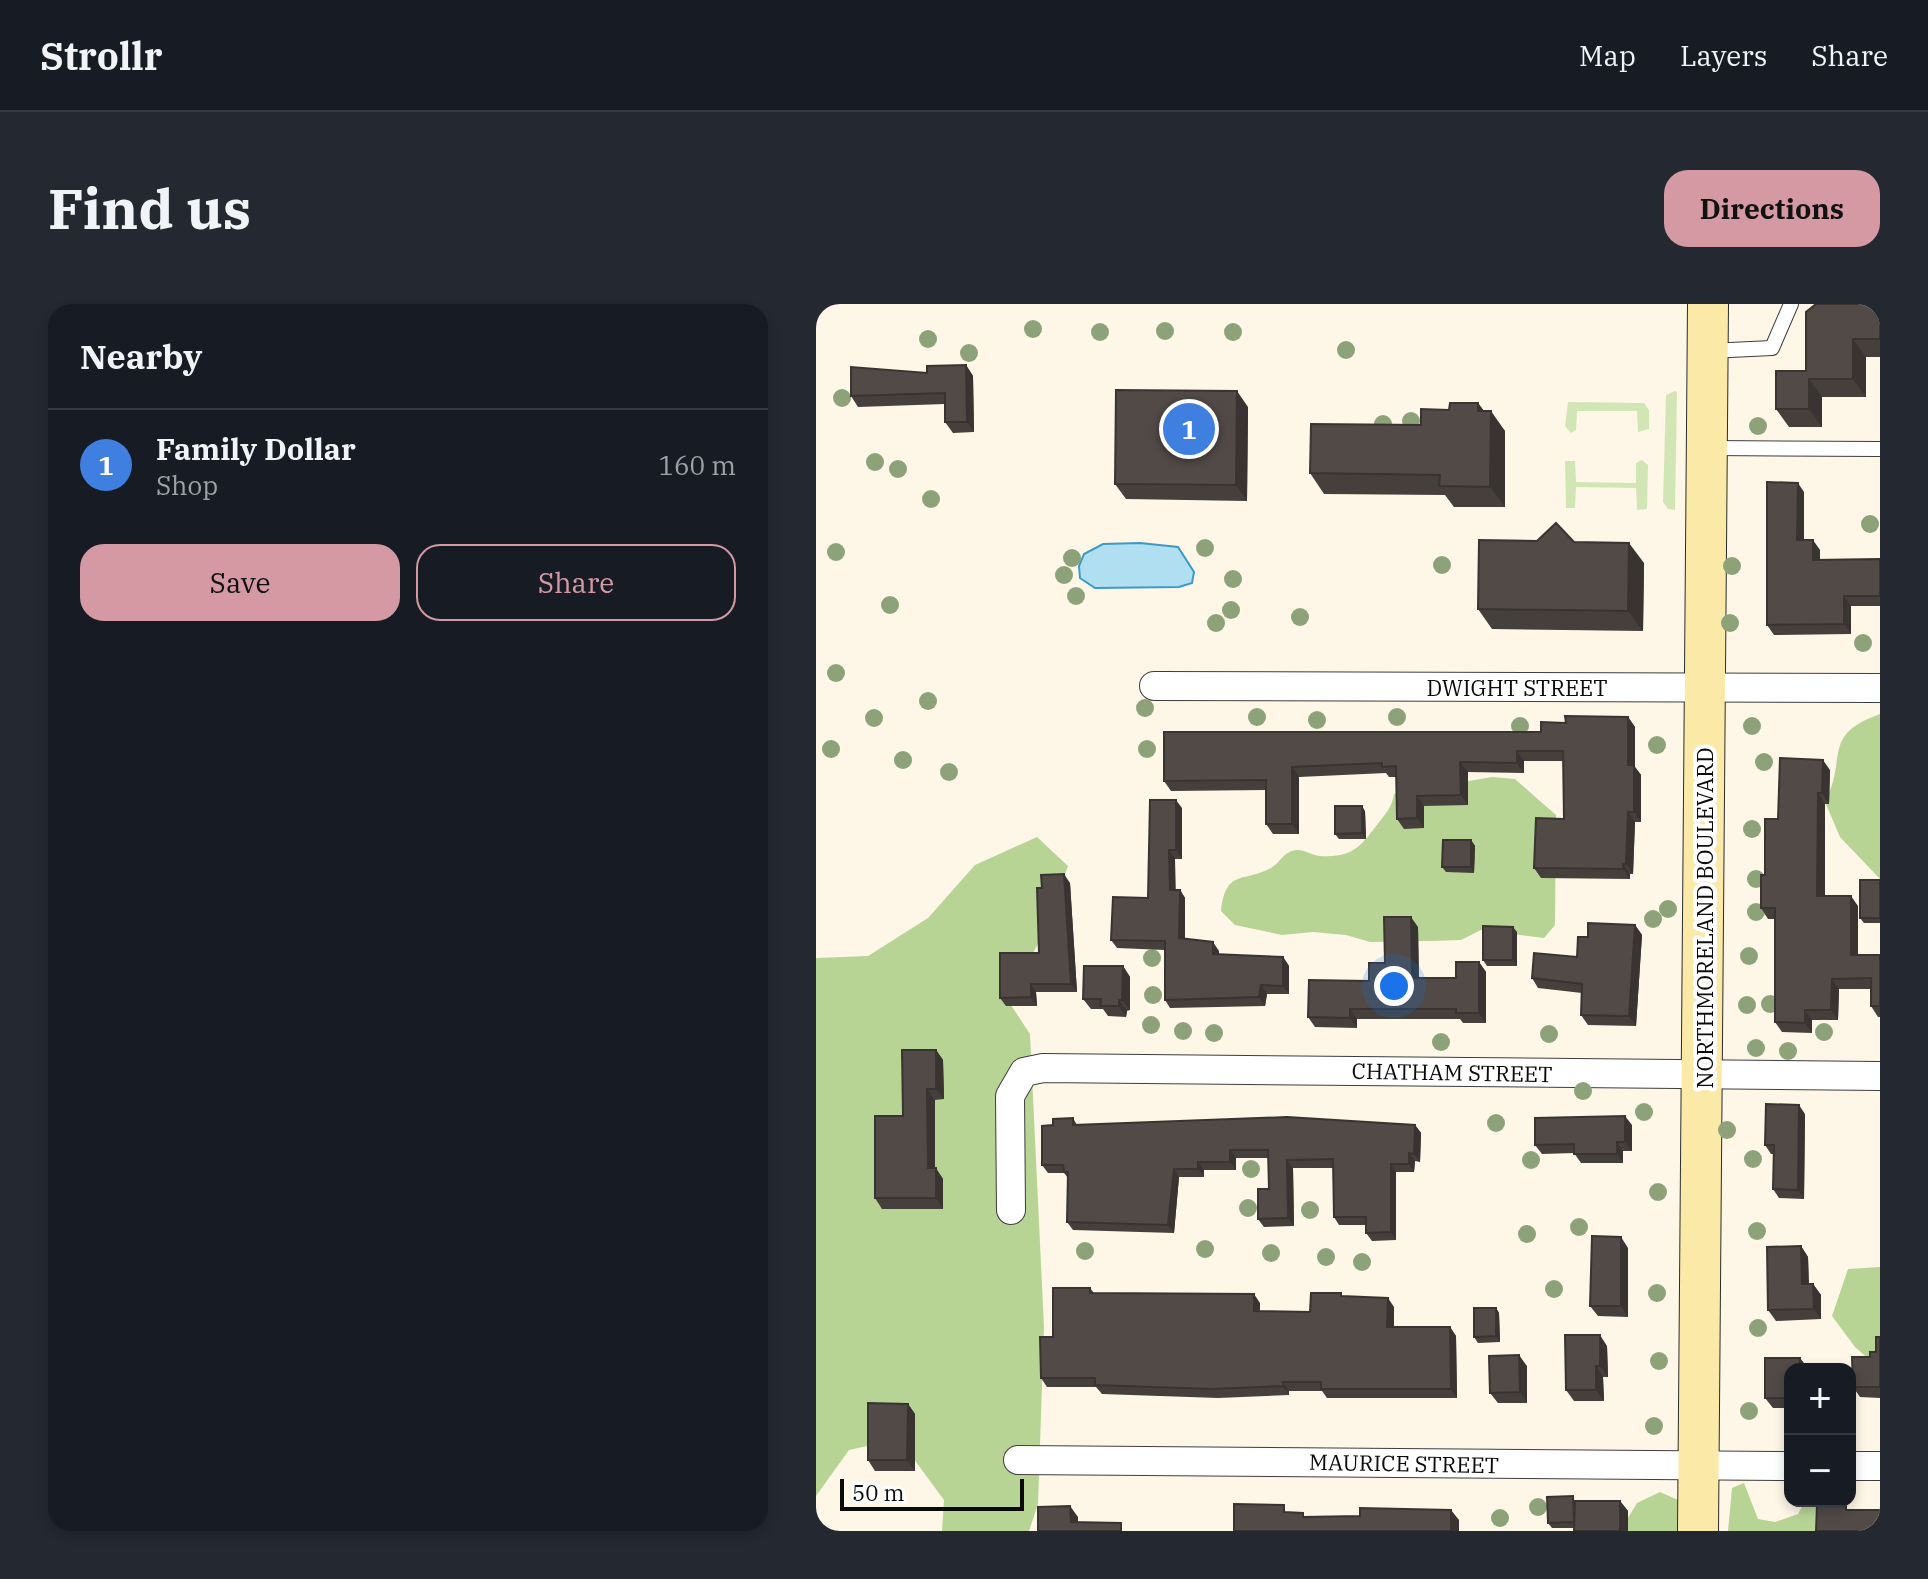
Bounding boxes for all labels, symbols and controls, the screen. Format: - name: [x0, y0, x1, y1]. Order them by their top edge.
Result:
- text: Strollr: [40, 31, 162, 80]
- text: Map: [1579, 37, 1636, 74]
- text: Layers: [1680, 37, 1767, 74]
- text: Share: [1811, 37, 1888, 74]
- button: Directions: [1664, 170, 1880, 247]
- text: Find us: [48, 172, 251, 244]
- text: Nearby: [80, 334, 202, 378]
- pin: 1: [1163, 399, 1215, 459]
- text: Family Dollar: [156, 429, 356, 468]
- text: 1: [98, 448, 114, 482]
- text: 160 m: [658, 448, 736, 482]
- text: Shop: [156, 468, 218, 502]
- button: Save: [80, 544, 400, 621]
- button: Share: [416, 544, 736, 621]
- street label: DWIGHT STREET: [1426, 673, 1608, 702]
- street label: NORTHMORELAND BOULEVARD: [1690, 747, 1719, 1089]
- your location: [1374, 966, 1414, 1006]
- street label: CHATHAM STREET: [1351, 1056, 1553, 1088]
- map controls: [1784, 1363, 1856, 1507]
- button: +: [1784, 1363, 1856, 1435]
- button: −: [1784, 1435, 1856, 1507]
- street label: MAURICE STREET: [1309, 1447, 1499, 1479]
- scale bar: [840, 1475, 1024, 1511]
- text: 50 m: [852, 1478, 904, 1507]

